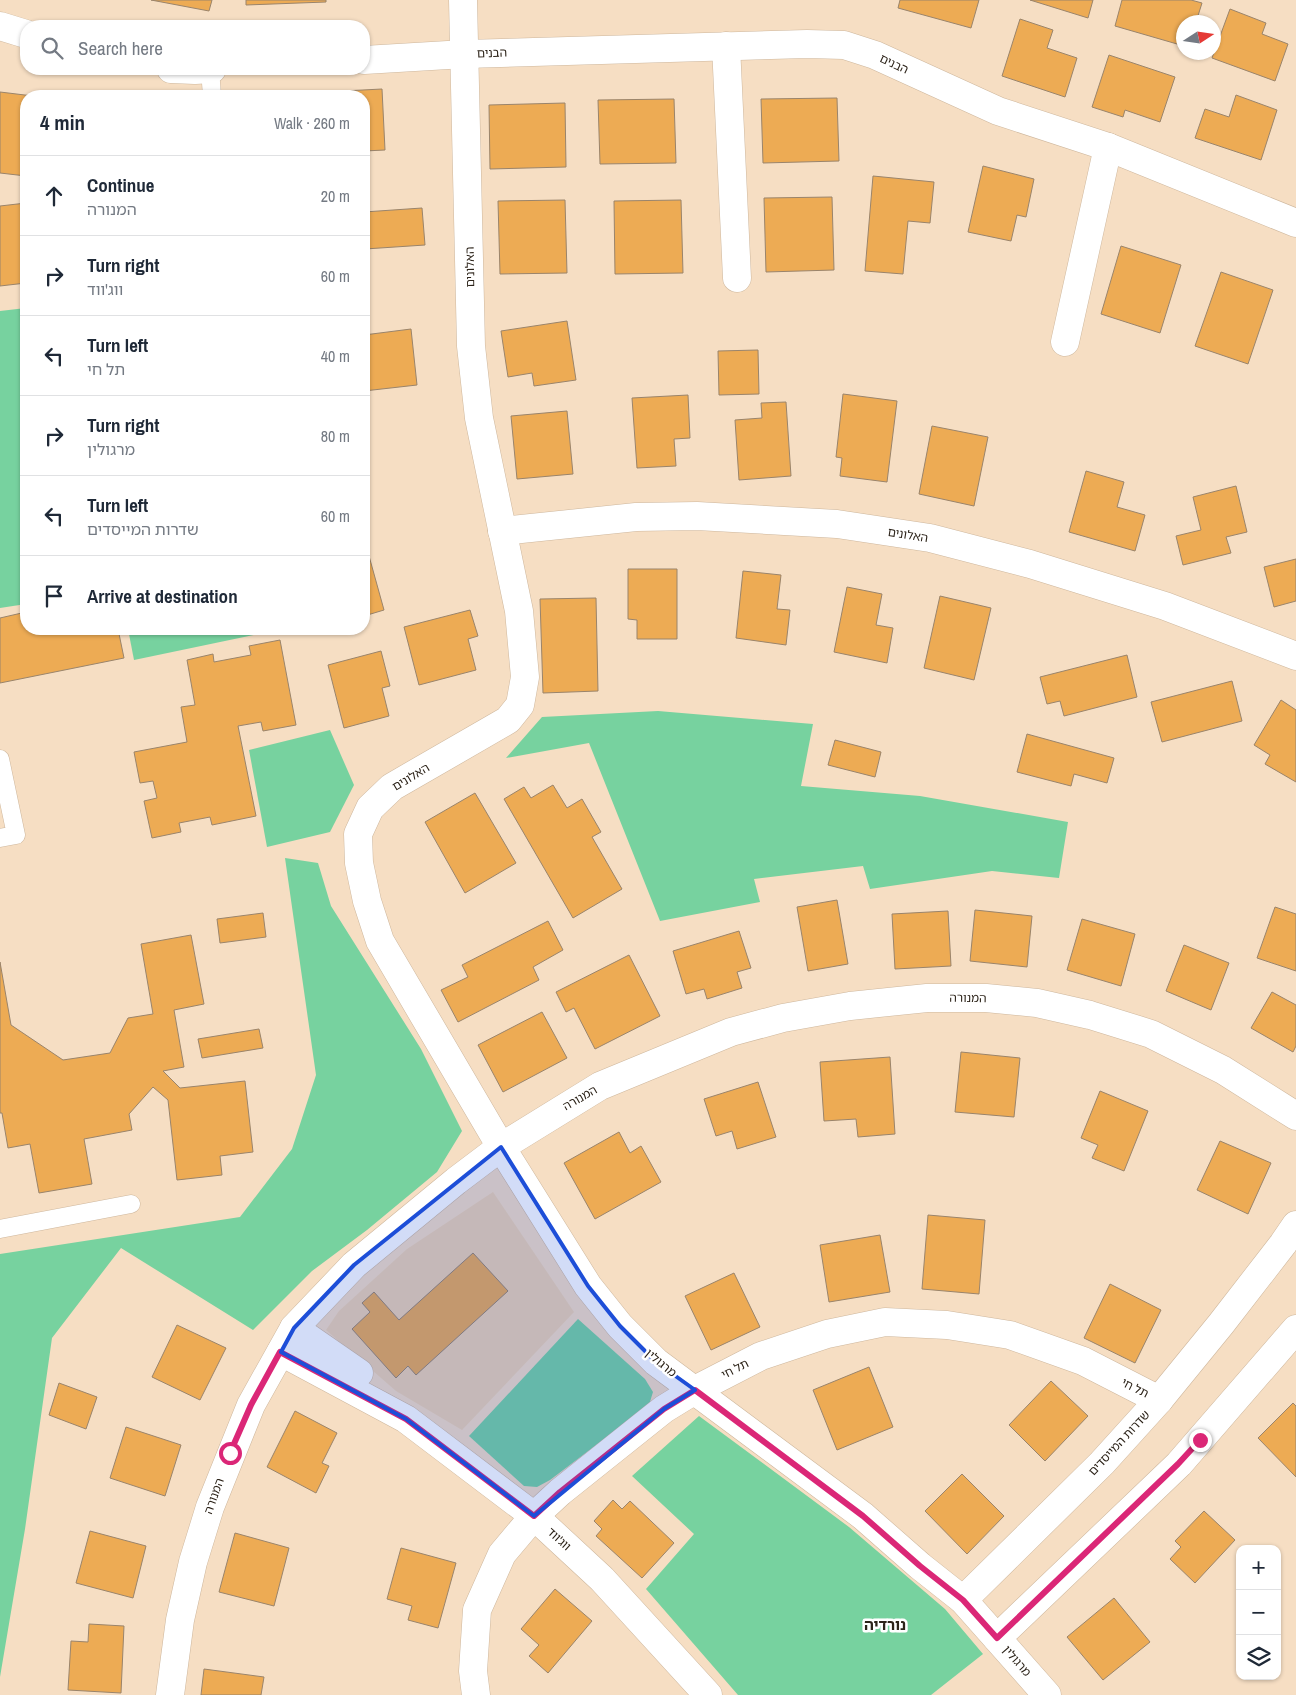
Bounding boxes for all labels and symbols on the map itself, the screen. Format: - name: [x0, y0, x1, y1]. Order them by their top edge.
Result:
- north arrow: [1176, 15, 1221, 60]
- street label: הבנים: [477, 44, 507, 62]
- street label: הבנים: [877, 50, 911, 78]
- street label: האלונים: [462, 247, 478, 287]
- street label: האלונים: [887, 524, 929, 546]
- street label: האלונים: [389, 760, 433, 794]
- street label: המנורה: [949, 990, 987, 1006]
- street label: המנורה: [560, 1082, 600, 1114]
- street label: מרגולין: [642, 1345, 680, 1381]
- street label: תל חי: [719, 1355, 751, 1383]
- street label: תל חי: [1119, 1374, 1151, 1402]
- street label: שדרות המייסדים: [1085, 1407, 1153, 1479]
- route end: [1189, 1429, 1212, 1452]
- route start: [219, 1442, 242, 1465]
- street label: המנורה: [200, 1476, 228, 1516]
- street label: ווג'ווד: [543, 1524, 575, 1554]
- district label: נורדיה: [864, 1614, 906, 1635]
- street label: מרגולין: [999, 1642, 1035, 1680]

